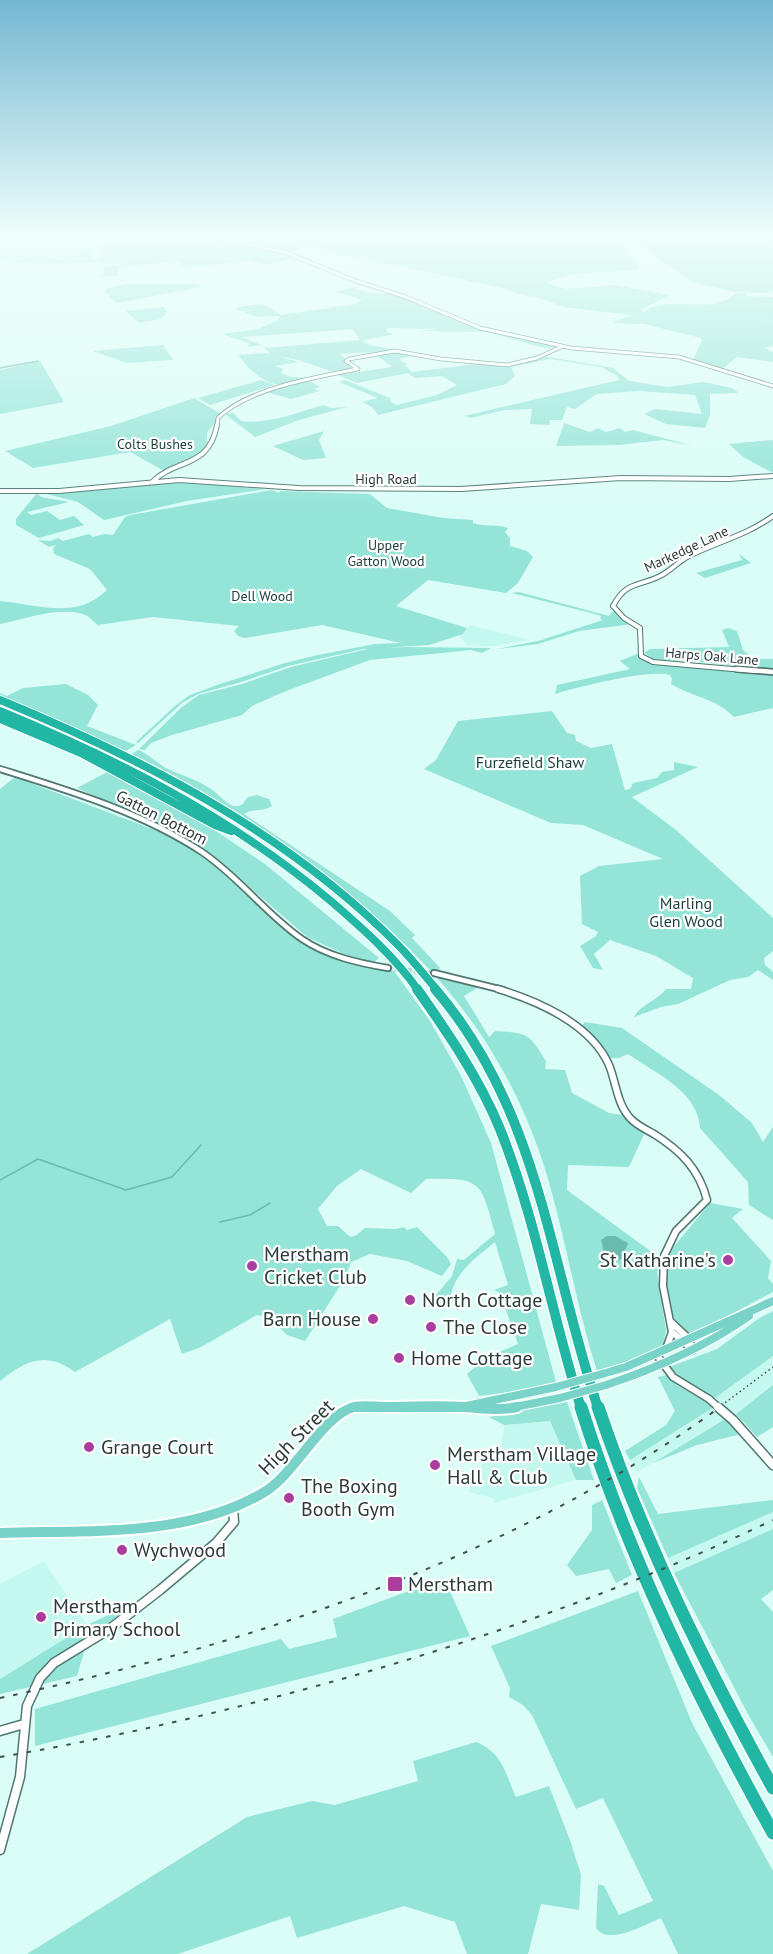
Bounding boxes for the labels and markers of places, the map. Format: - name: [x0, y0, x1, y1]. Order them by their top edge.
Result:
- place label: Merstham Cricket Club: [264, 1241, 367, 1290]
- place label: St Katharine's: [600, 1247, 716, 1273]
- marker: St Katharine's: [721, 1253, 735, 1267]
- marker: Merstham Cricket Club: [245, 1259, 259, 1273]
- place label: North Cottage: [422, 1287, 542, 1313]
- marker: North Cottage: [403, 1293, 417, 1307]
- place label: Barn House: [263, 1306, 361, 1332]
- marker: Barn House: [366, 1312, 380, 1326]
- place label: The Close: [443, 1314, 527, 1340]
- marker: The Close: [424, 1320, 438, 1334]
- place label: Home Cottage: [411, 1345, 533, 1371]
- marker: Home Cottage: [392, 1351, 406, 1365]
- place label: Grange Court: [101, 1434, 214, 1460]
- marker: Grange Court: [82, 1440, 96, 1454]
- place label: Merstham Village Hall & Club: [447, 1441, 596, 1490]
- marker: Merstham Village Hall & Club: [428, 1458, 442, 1472]
- place label: The Boxing Booth Gym: [301, 1473, 398, 1522]
- marker: The Boxing Booth Gym: [282, 1491, 296, 1505]
- place label: Wychwood: [134, 1537, 226, 1563]
- marker: Wychwood: [115, 1543, 129, 1557]
- place label: Merstham: [408, 1571, 493, 1597]
- marker: Merstham: [386, 1575, 404, 1593]
- place label: Merstham Primary School: [53, 1593, 181, 1642]
- marker: Merstham Primary School: [34, 1610, 48, 1624]

